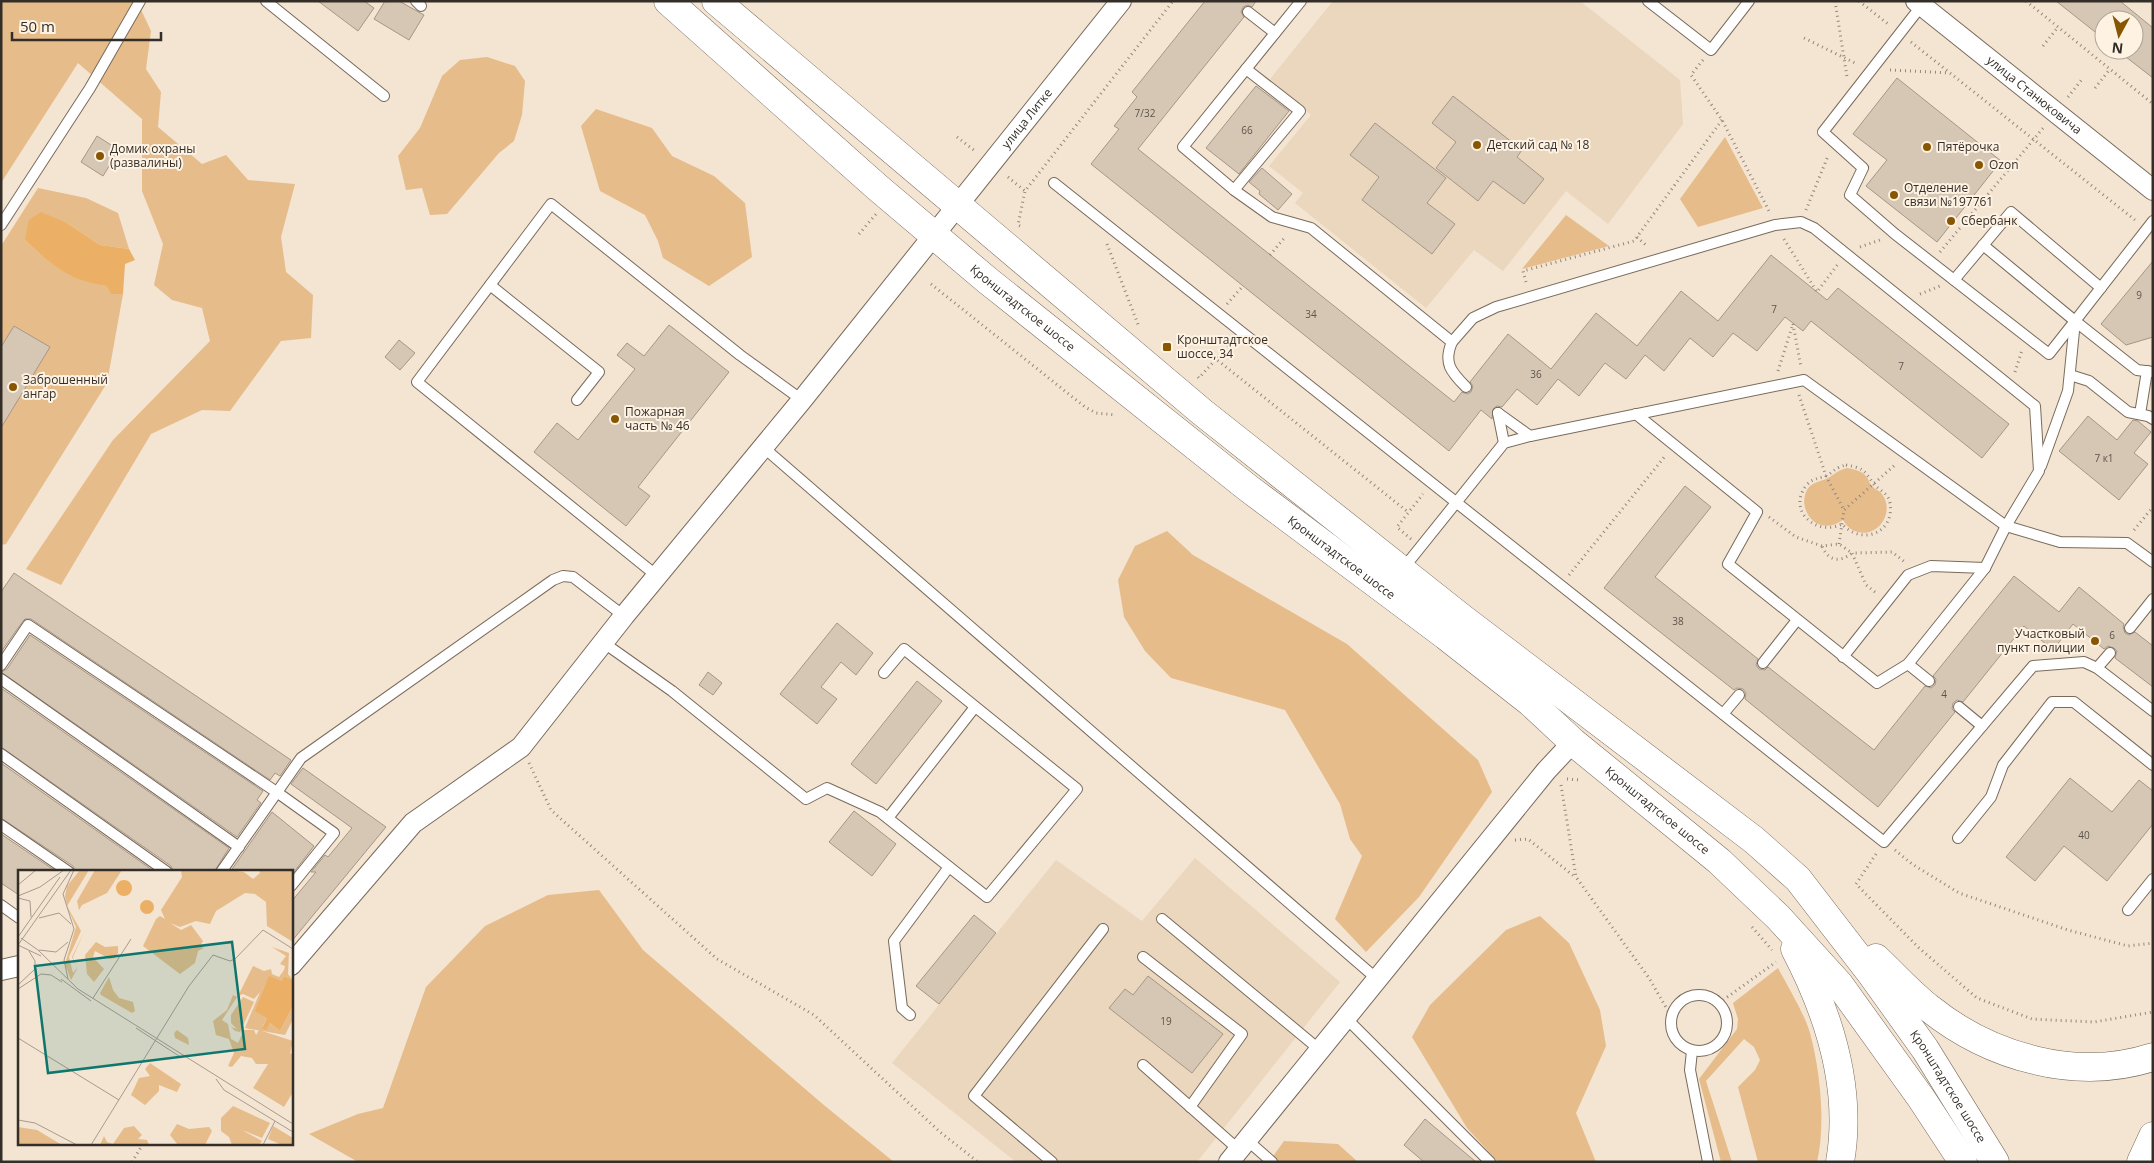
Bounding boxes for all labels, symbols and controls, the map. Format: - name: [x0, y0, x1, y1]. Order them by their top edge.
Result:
- scale bar: [12, 10, 161, 42]
- north arrow: [2094, 10, 2144, 60]
- text: 50 m: [20, 16, 55, 36]
- text: N: [2111, 38, 2124, 59]
- street label: улица Станюковича: [1983, 52, 2085, 138]
- street label: улица Литке: [997, 85, 1056, 152]
- house number: 7/32: [1135, 106, 1156, 120]
- house number: 66: [1241, 123, 1253, 137]
- place label: Детский сад № 18: [1487, 136, 1590, 153]
- place label: Пятёрочка: [1937, 138, 1999, 155]
- marker: Детский сад № 18: [1471, 139, 1483, 151]
- place label: Домик охраны (развалины): [110, 140, 196, 171]
- marker: Пятёрочка: [1921, 141, 1933, 153]
- marker: Домик охраны (развалины): [94, 150, 106, 162]
- place label: Ozon: [1989, 156, 2019, 173]
- marker: Ozon: [1973, 159, 1985, 171]
- place label: Отделение связи №197761: [1904, 179, 1993, 210]
- marker: Отделение связи №197761: [1888, 189, 1900, 201]
- place label: Сбербанк: [1961, 212, 2018, 229]
- marker: Сбербанк: [1945, 215, 1957, 227]
- street label: Кронштадтское шоссе: [967, 260, 1079, 355]
- house number: 9: [2136, 288, 2142, 302]
- house number: 7: [1771, 302, 1777, 316]
- house number: 34: [1305, 307, 1317, 321]
- place label: Кронштадтское шоссе, 34: [1177, 331, 1268, 362]
- marker: Кронштадтское шоссе, 34: [1161, 341, 1173, 353]
- house number: 7: [1898, 359, 1904, 373]
- house number: 36: [1530, 367, 1542, 381]
- place label: Заброшенный ангар: [23, 371, 108, 402]
- marker: Заброшенный ангар: [7, 381, 19, 393]
- place label: Пожарная часть № 46: [625, 403, 690, 434]
- marker: Пожарная часть № 46: [609, 413, 621, 425]
- house number: 7 к1: [2094, 451, 2114, 465]
- street label: Кронштадтское шоссе: [1284, 512, 1399, 603]
- house number: 38: [1672, 614, 1684, 628]
- place label: Участковый пункт полиции: [1997, 625, 2085, 656]
- house number: 6: [2109, 628, 2115, 642]
- marker: Участковый пункт полиции: [2089, 635, 2101, 647]
- house number: 4: [1941, 687, 1947, 701]
- street label: Кронштадтское шоссе: [1602, 763, 1714, 858]
- house number: 40: [2078, 828, 2090, 842]
- inset map: [18, 870, 292, 1146]
- house number: 19: [1160, 1014, 1172, 1028]
- street label: Кронштадтское шоссе: [1906, 1027, 1990, 1146]

